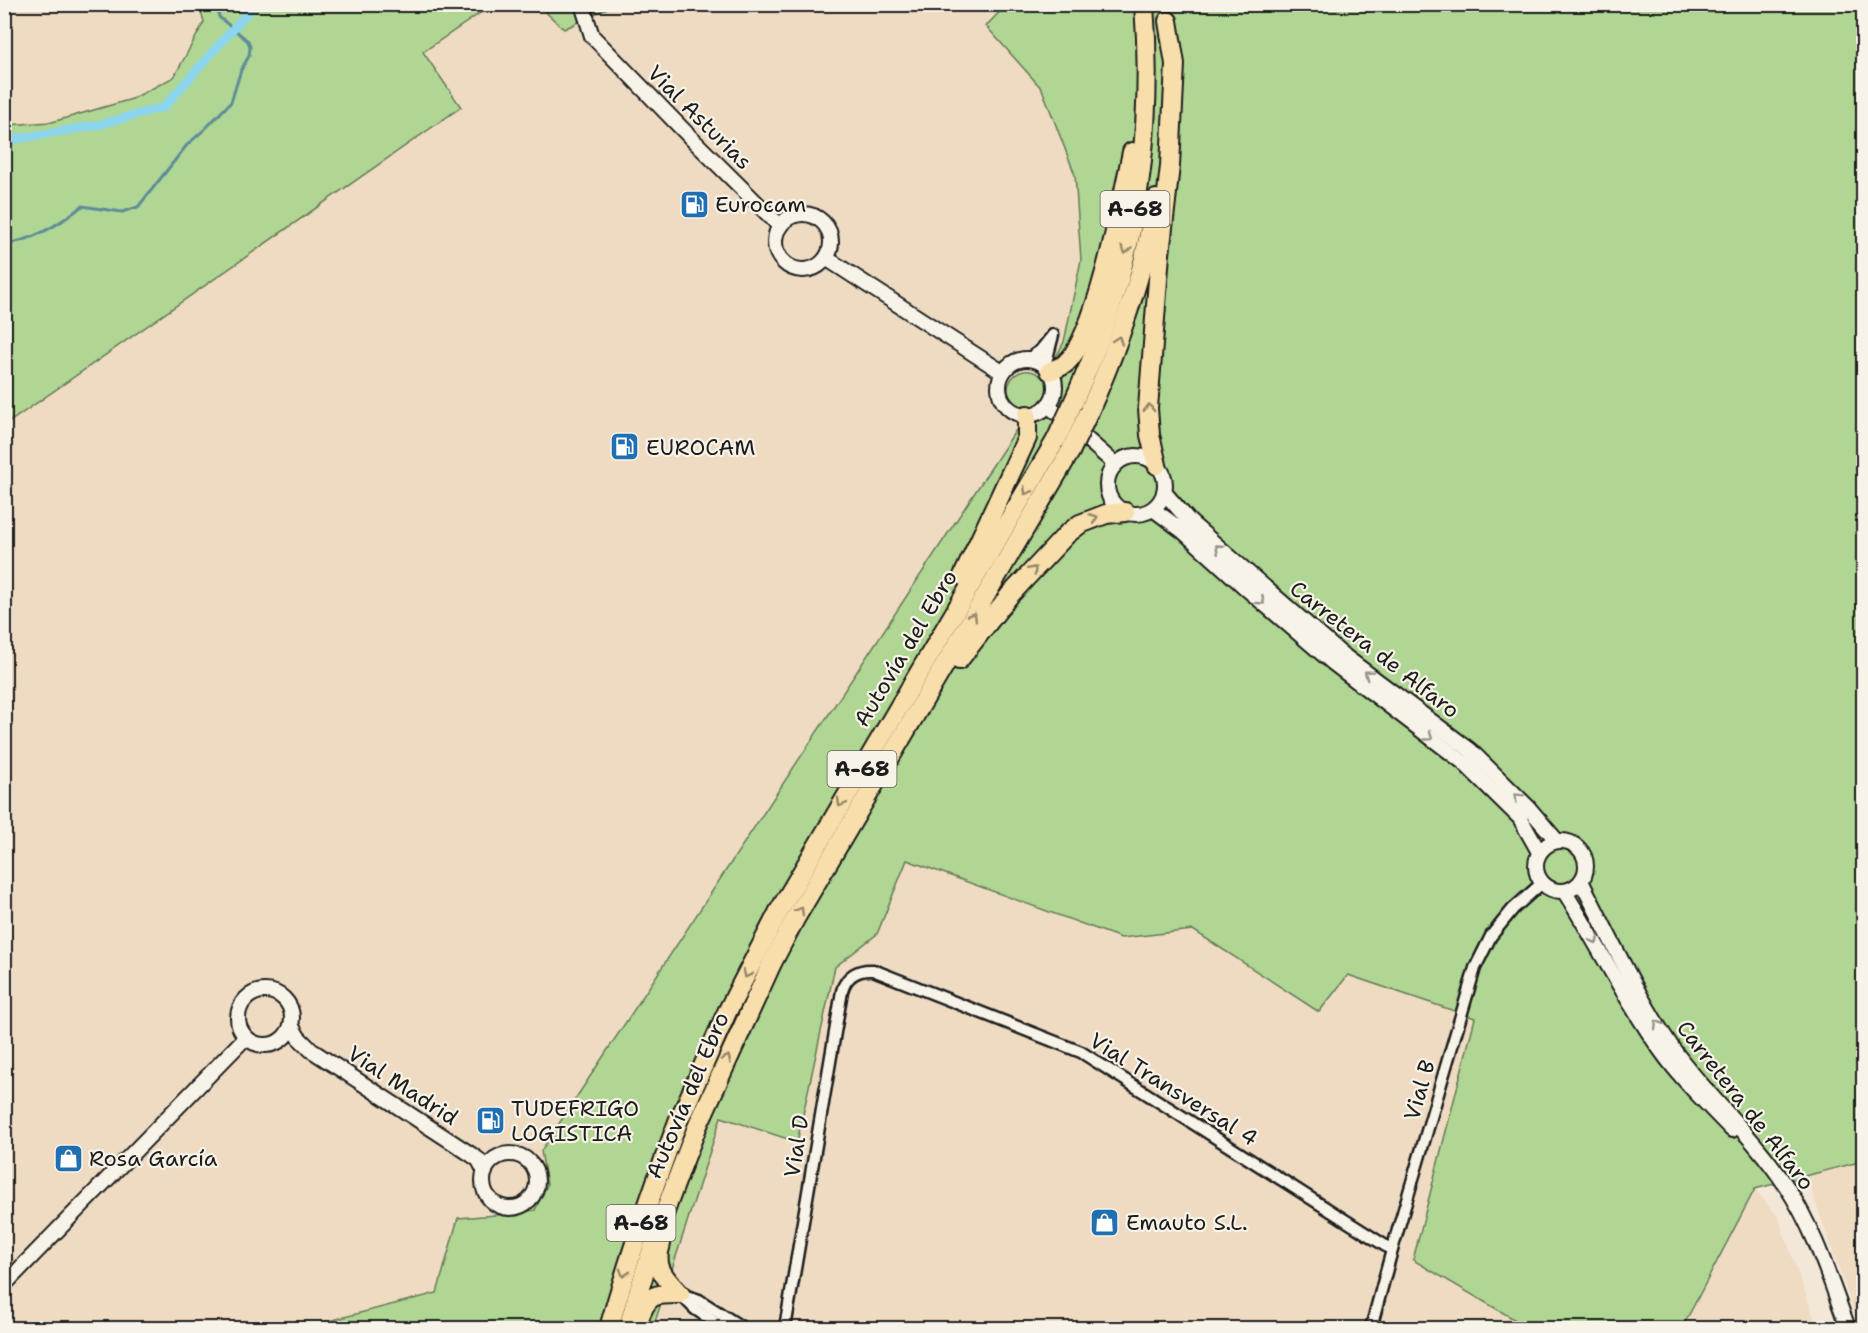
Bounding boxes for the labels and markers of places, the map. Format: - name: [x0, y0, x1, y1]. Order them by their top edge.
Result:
- fuel station icon: Eurocam: [678, 188, 710, 220]
- place label: Eurocam: [715, 190, 806, 219]
- fuel station icon: EUROCAM: [609, 431, 641, 463]
- place label: EUROCAM: [646, 433, 755, 462]
- place label: TUDEFRIGO LOGISTICA: [511, 1094, 639, 1148]
- fuel station icon: TUDEFRIGO LOGISTICA: [474, 1105, 506, 1137]
- shop icon: Rosa García: [52, 1142, 84, 1174]
- place label: Rosa García: [89, 1144, 218, 1173]
- shop icon: Emauto S.L.: [1089, 1206, 1121, 1238]
- place label: Emauto S.L.: [1126, 1208, 1248, 1237]

